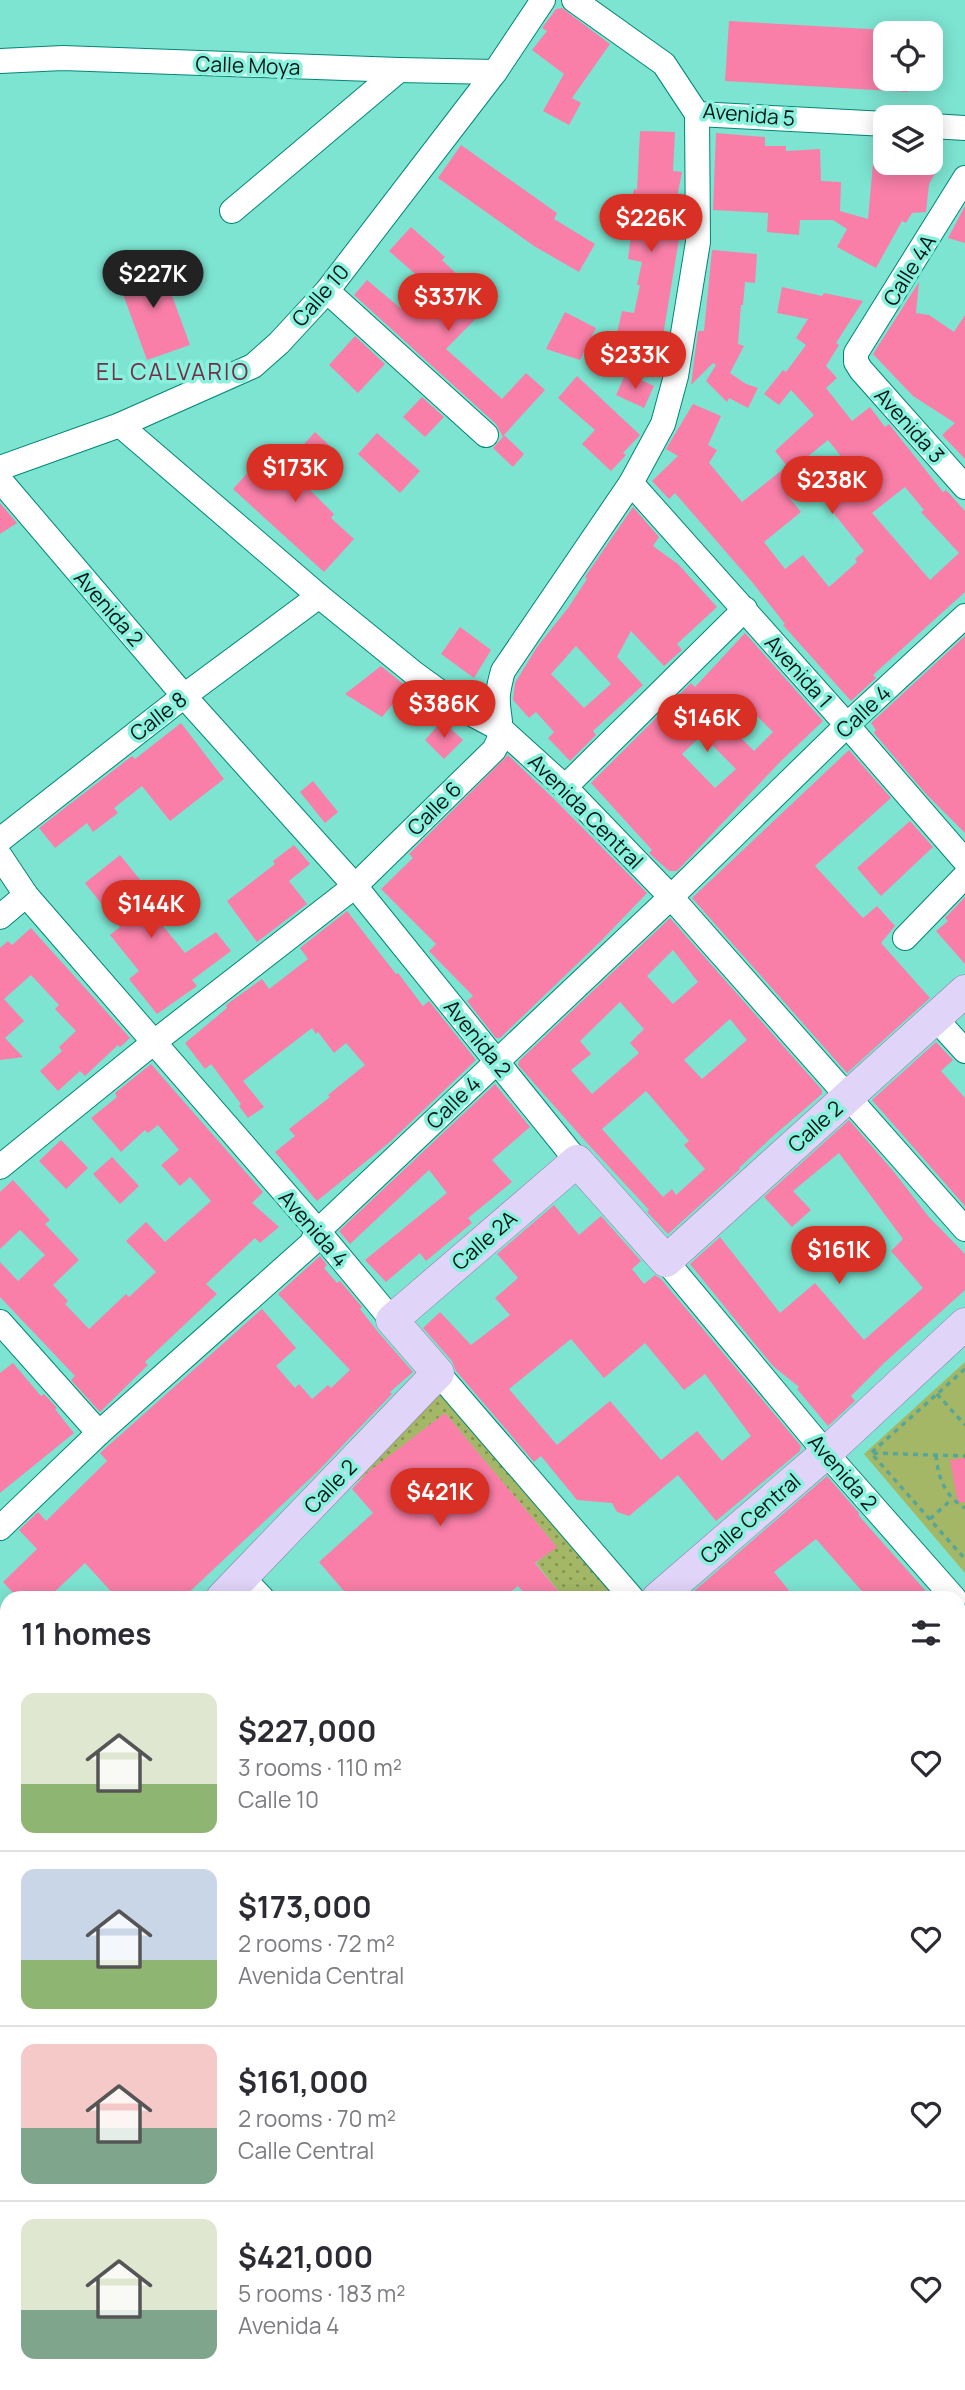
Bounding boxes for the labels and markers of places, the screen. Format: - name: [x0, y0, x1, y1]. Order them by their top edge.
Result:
- pin: $226K: [602, 194, 700, 254]
- pin: $227K: [104, 250, 202, 310]
- pin: $337K: [399, 274, 497, 333]
- pin: $233K: [586, 332, 684, 391]
- pin: $173K: [246, 444, 344, 504]
- pin: $238K: [783, 456, 881, 516]
- pin: $386K: [395, 680, 493, 740]
- pin: $146K: [658, 694, 756, 754]
- pin: $144K: [102, 880, 200, 940]
- pin: $161K: [790, 1226, 888, 1286]
- pin: $421K: [391, 1468, 489, 1528]

